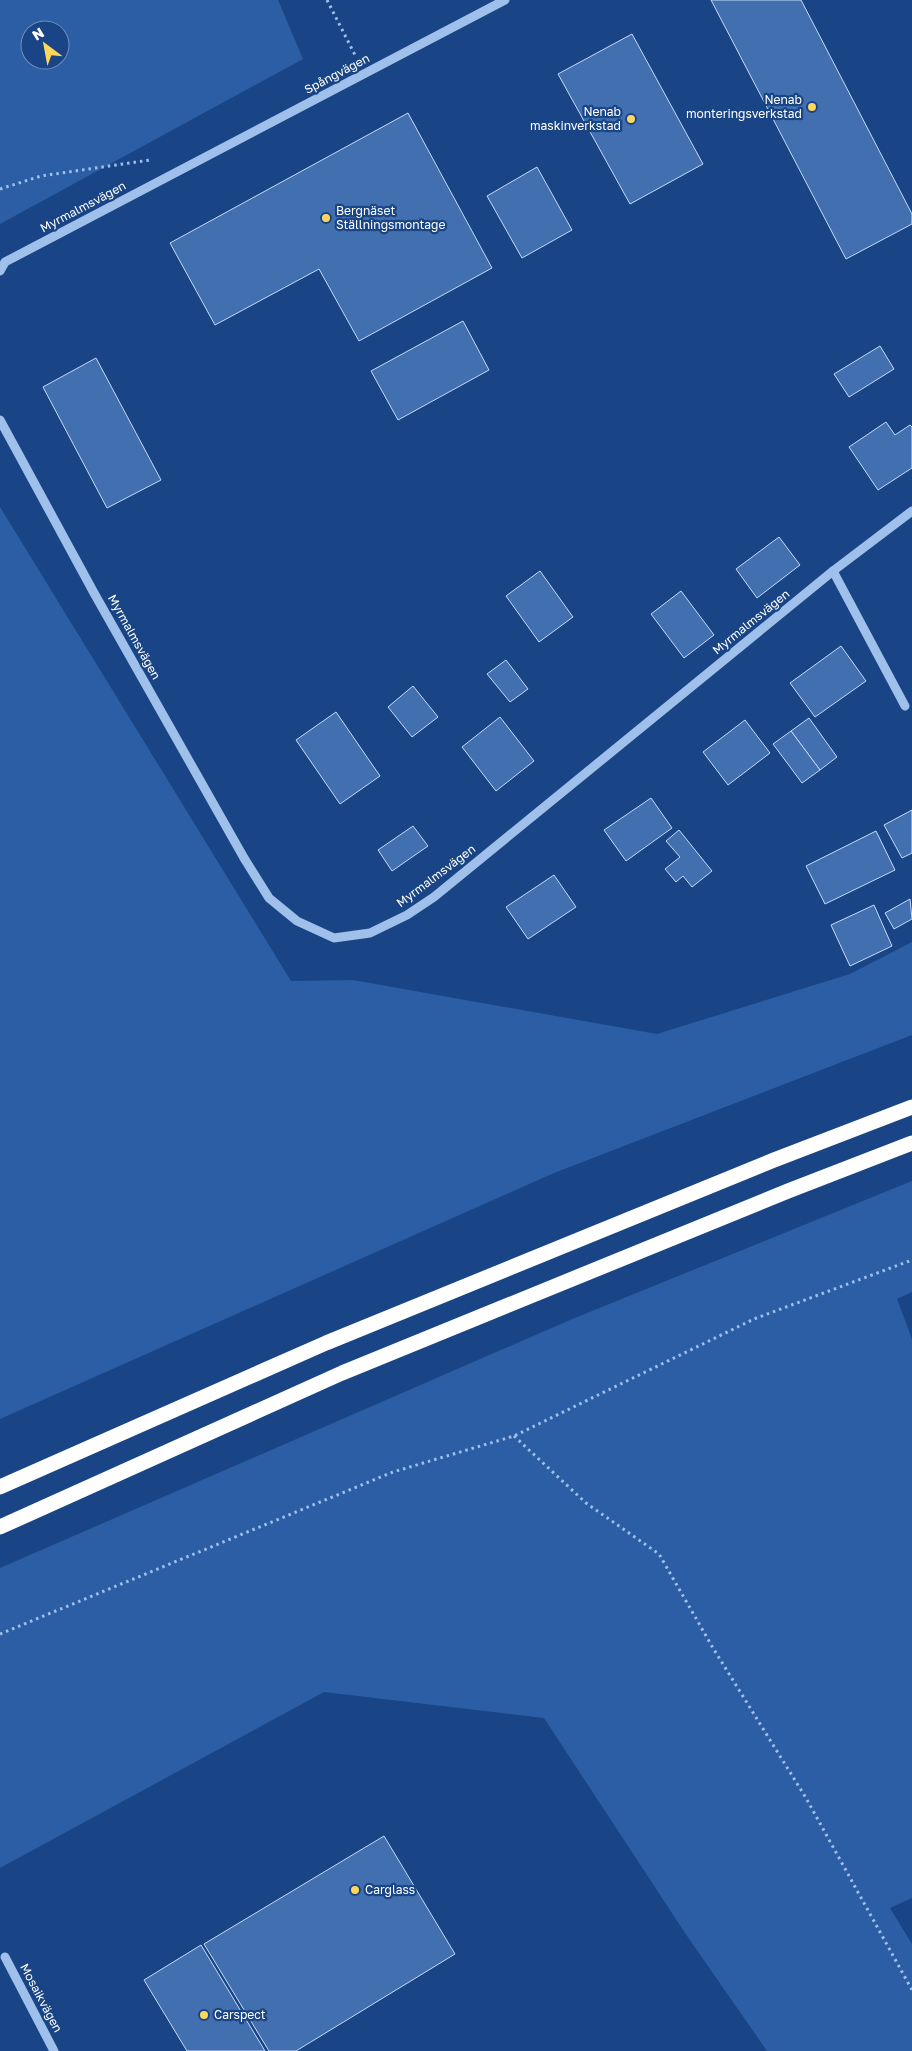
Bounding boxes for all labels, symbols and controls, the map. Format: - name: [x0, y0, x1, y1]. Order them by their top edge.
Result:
- north arrow: [20, 20, 70, 70]
- text: N: [29, 24, 47, 44]
- street label: Spångvägen: [302, 50, 372, 97]
- place label: Nenab monteringsverkstad: [686, 92, 802, 121]
- marker: Nenab monteringsverkstad: [806, 101, 818, 113]
- place label: Nenab maskinverkstad: [530, 104, 621, 133]
- marker: Nenab maskinverkstad: [625, 113, 637, 125]
- street label: Myrmalmsvägen: [37, 178, 128, 235]
- place label: Bergnäset Ställningsmontage: [336, 203, 445, 232]
- marker: Bergnäset Ställningsmontage: [320, 212, 332, 224]
- street label: Myrmalmsvägen: [709, 586, 792, 657]
- street label: Myrmalmsvägen: [105, 592, 164, 682]
- street label: Myrmalmsvägen: [393, 841, 478, 910]
- place label: Carglass: [365, 1882, 415, 1897]
- marker: Carglass: [349, 1884, 361, 1896]
- street label: Mosaikvägen: [17, 1961, 66, 2035]
- place label: Carspect: [214, 2007, 266, 2022]
- marker: Carspect: [198, 2009, 210, 2021]

